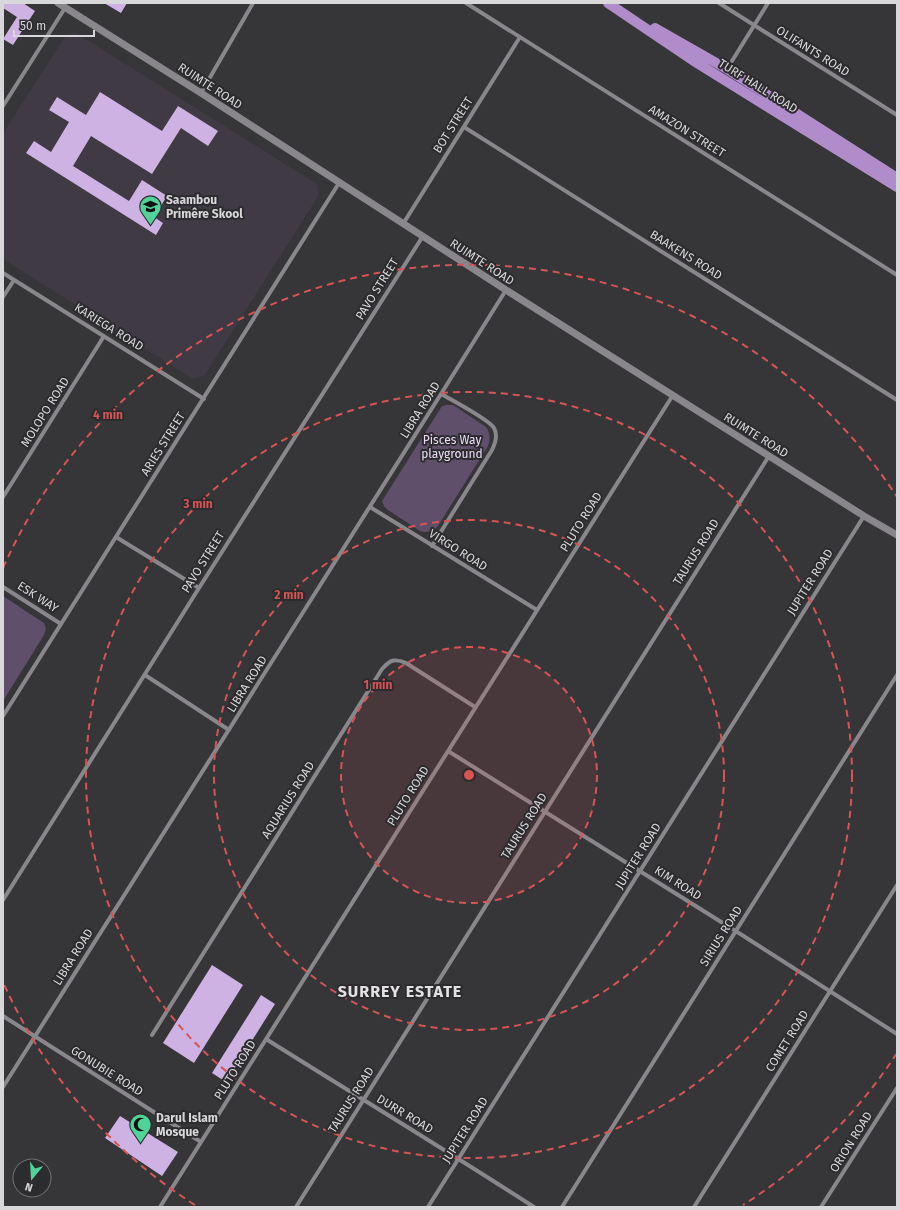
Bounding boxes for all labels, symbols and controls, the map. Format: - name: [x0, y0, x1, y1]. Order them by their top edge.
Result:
- scale bar: [14, 12, 94, 38]
- text: 50 m: [20, 19, 46, 33]
- street label: OLIFANTS ROAD: [774, 23, 852, 79]
- street label: TURF HALL ROAD: [716, 56, 800, 116]
- street label: RUIMTE ROAD: [175, 60, 245, 112]
- street label: BOT STREET: [430, 94, 476, 156]
- street label: AMAZON STREET: [646, 102, 728, 161]
- place label: Saambou Primêre Skool: [166, 193, 243, 221]
- school or university icon: Saambou Primêre Skool: [138, 194, 164, 227]
- street label: BAAKENS ROAD: [647, 227, 725, 283]
- street label: RUIMTE ROAD: [447, 236, 517, 288]
- street label: PAVO STREET: [353, 255, 402, 322]
- street label: KARIEGA ROAD: [72, 300, 146, 354]
- street label: MOLOPO ROAD: [18, 374, 72, 449]
- street label: LIBRA ROAD: [397, 379, 443, 441]
- text: 4 min: [93, 408, 123, 422]
- street label: ARIES STREET: [138, 409, 189, 478]
- street label: RUIMTE ROAD: [721, 410, 791, 461]
- park label: Pisces Way playground: [421, 433, 483, 461]
- street label: PLUTO ROAD: [557, 489, 605, 554]
- text: 3 min: [182, 497, 213, 511]
- street label: TAURUS ROAD: [670, 516, 722, 588]
- street label: VIRGO ROAD: [426, 526, 490, 574]
- street label: PAVO STREET: [179, 528, 228, 595]
- street label: JUPITER ROAD: [784, 546, 836, 618]
- street label: ESK WAY: [15, 579, 61, 616]
- text: 2 min: [274, 588, 304, 602]
- street label: LIBRA ROAD: [224, 653, 270, 715]
- text: 1 min: [364, 678, 392, 692]
- street label: AQUARIUS ROAD: [259, 759, 317, 841]
- street label: PLUTO ROAD: [384, 763, 432, 828]
- centre of rings: [462, 768, 476, 782]
- street label: TAURUS ROAD: [498, 790, 550, 862]
- street label: JUPITER ROAD: [612, 820, 664, 892]
- street label: KIM ROAD: [652, 863, 704, 903]
- street label: SIRIUS ROAD: [697, 903, 745, 969]
- street label: LIBRA ROAD: [50, 926, 96, 988]
- district label: SURREY ESTATE: [338, 982, 462, 1001]
- street label: COMET ROAD: [763, 1007, 812, 1074]
- street label: PLUTO ROAD: [211, 1037, 259, 1102]
- street label: GONUBIE ROAD: [68, 1043, 146, 1099]
- street label: TAURUS ROAD: [325, 1064, 377, 1136]
- street label: DURR ROAD: [374, 1092, 436, 1136]
- street label: JUPITER ROAD: [439, 1094, 491, 1166]
- street label: ORION ROAD: [827, 1109, 875, 1175]
- place label: Darul Islam Mosque: [156, 1111, 218, 1139]
- mosque icon: Darul Islam Mosque: [128, 1112, 154, 1145]
- north arrow: [12, 1158, 52, 1198]
- text: N: [24, 1180, 35, 1194]

